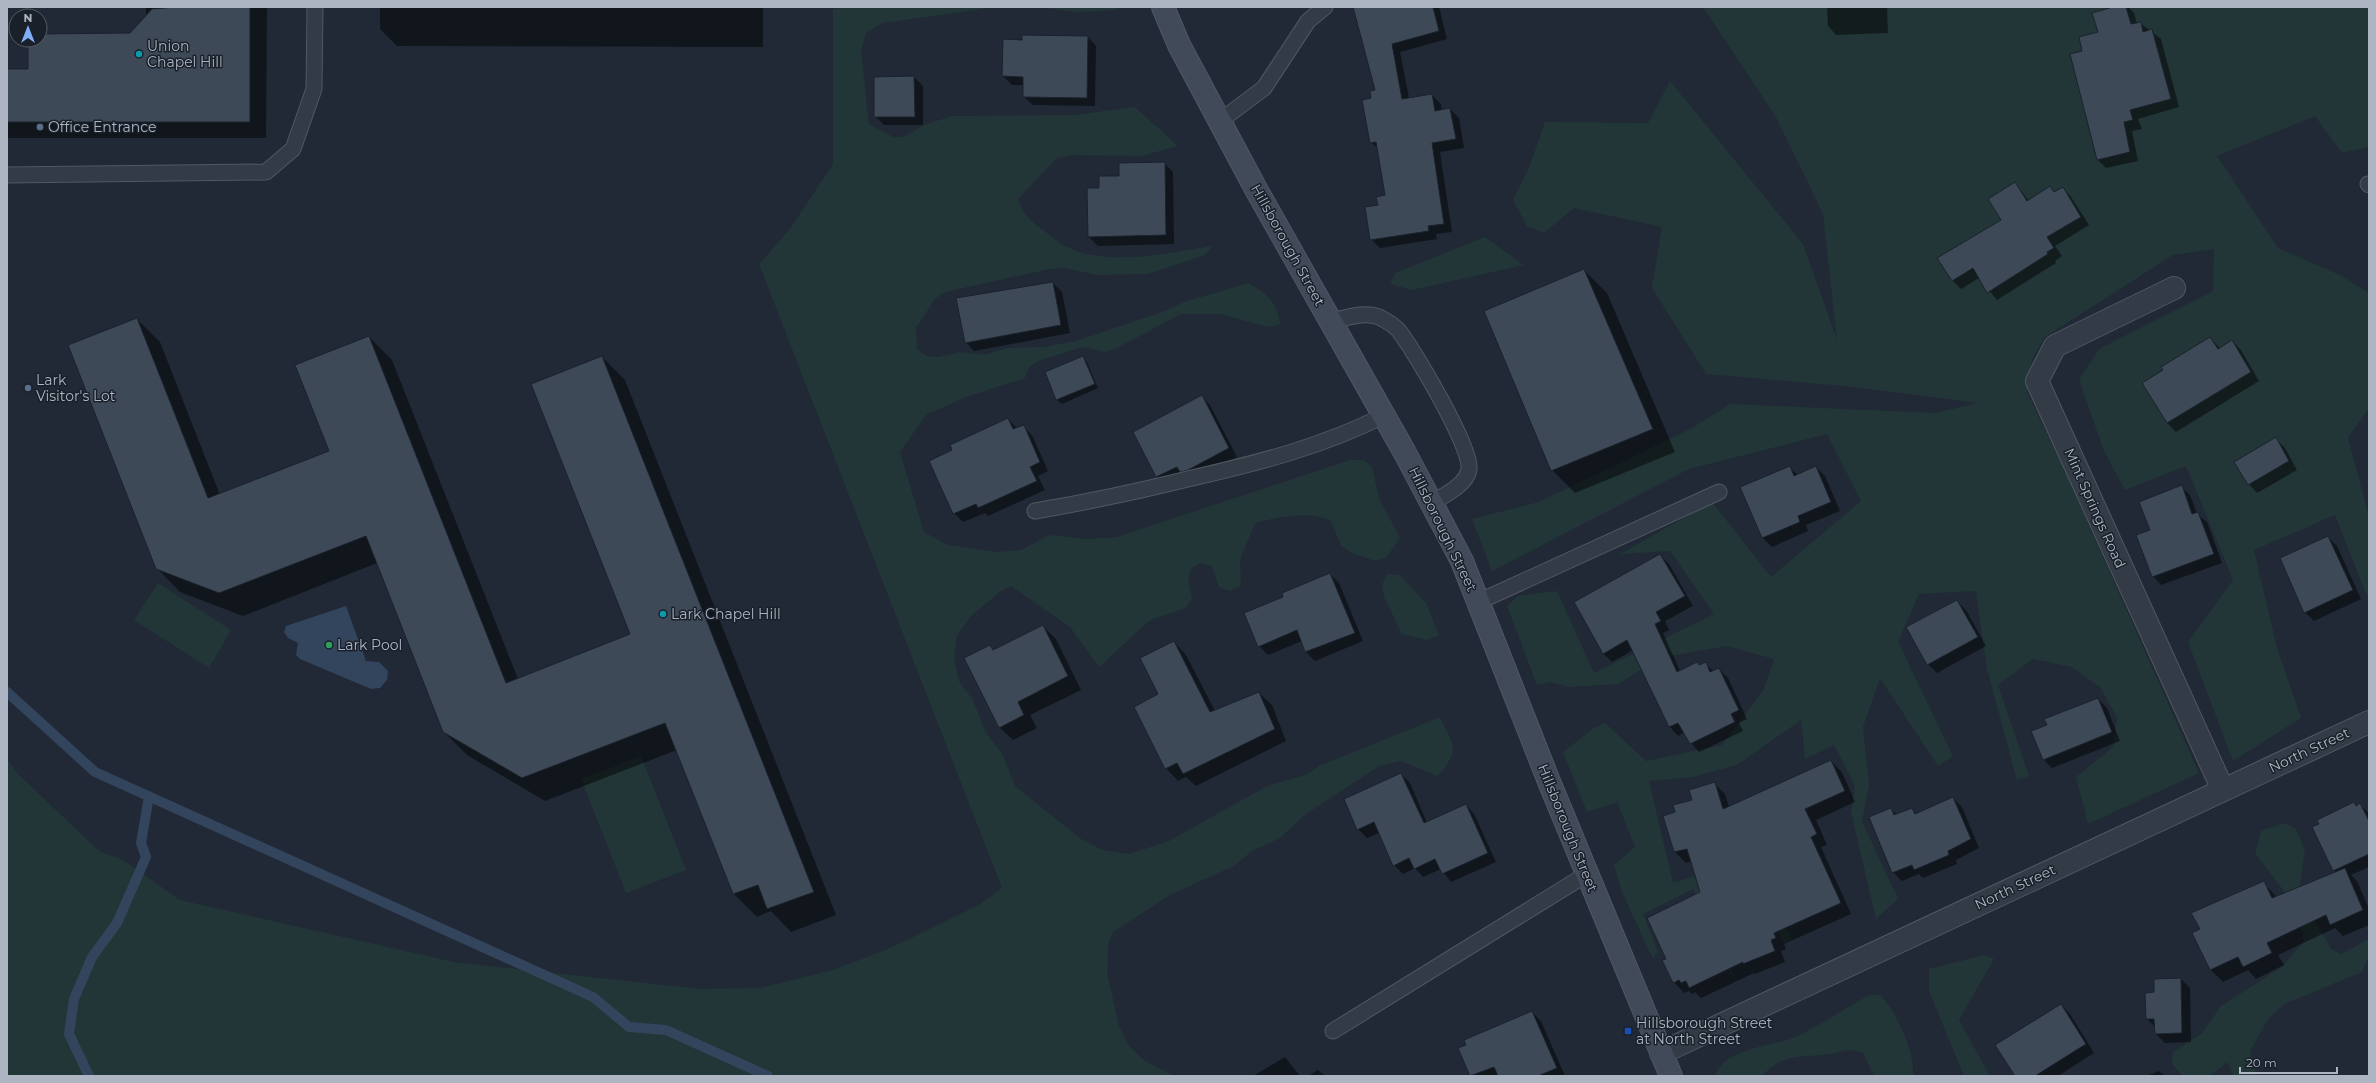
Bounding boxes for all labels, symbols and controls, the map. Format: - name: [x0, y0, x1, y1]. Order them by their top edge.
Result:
- north arrow: [8, 8, 48, 48]
- text: N: [24, 11, 32, 25]
- place label: Union Chapel Hill: [147, 37, 223, 71]
- marker: Union Chapel Hill: [134, 49, 144, 59]
- place label: Office Entrance: [48, 118, 156, 136]
- marker: Office Entrance: [35, 122, 45, 132]
- street label: Hillsborough Street: [1247, 181, 1329, 309]
- place label: Lark Visitor's Lot: [36, 371, 116, 405]
- marker: Lark Visitor's Lot: [23, 383, 33, 393]
- street label: Mint Springs Road: [2060, 445, 2130, 571]
- street label: Hillsborough Street: [1405, 464, 1481, 595]
- place label: Lark Chapel Hill: [671, 605, 781, 623]
- marker: Lark Chapel Hill: [658, 609, 668, 619]
- place label: Lark Pool: [337, 636, 402, 654]
- marker: Lark Pool: [324, 640, 334, 650]
- street label: North Street: [2266, 723, 2353, 777]
- street label: Hillsborough Street: [1534, 761, 1602, 895]
- street label: North Street: [1972, 860, 2059, 914]
- place label: Hillsborough Street at North Street: [1636, 1014, 1773, 1048]
- marker: Hillsborough Street at North Street: [1623, 1026, 1633, 1036]
- scale bar: [2240, 1049, 2337, 1075]
- text: 20 m: [2246, 1055, 2277, 1070]

